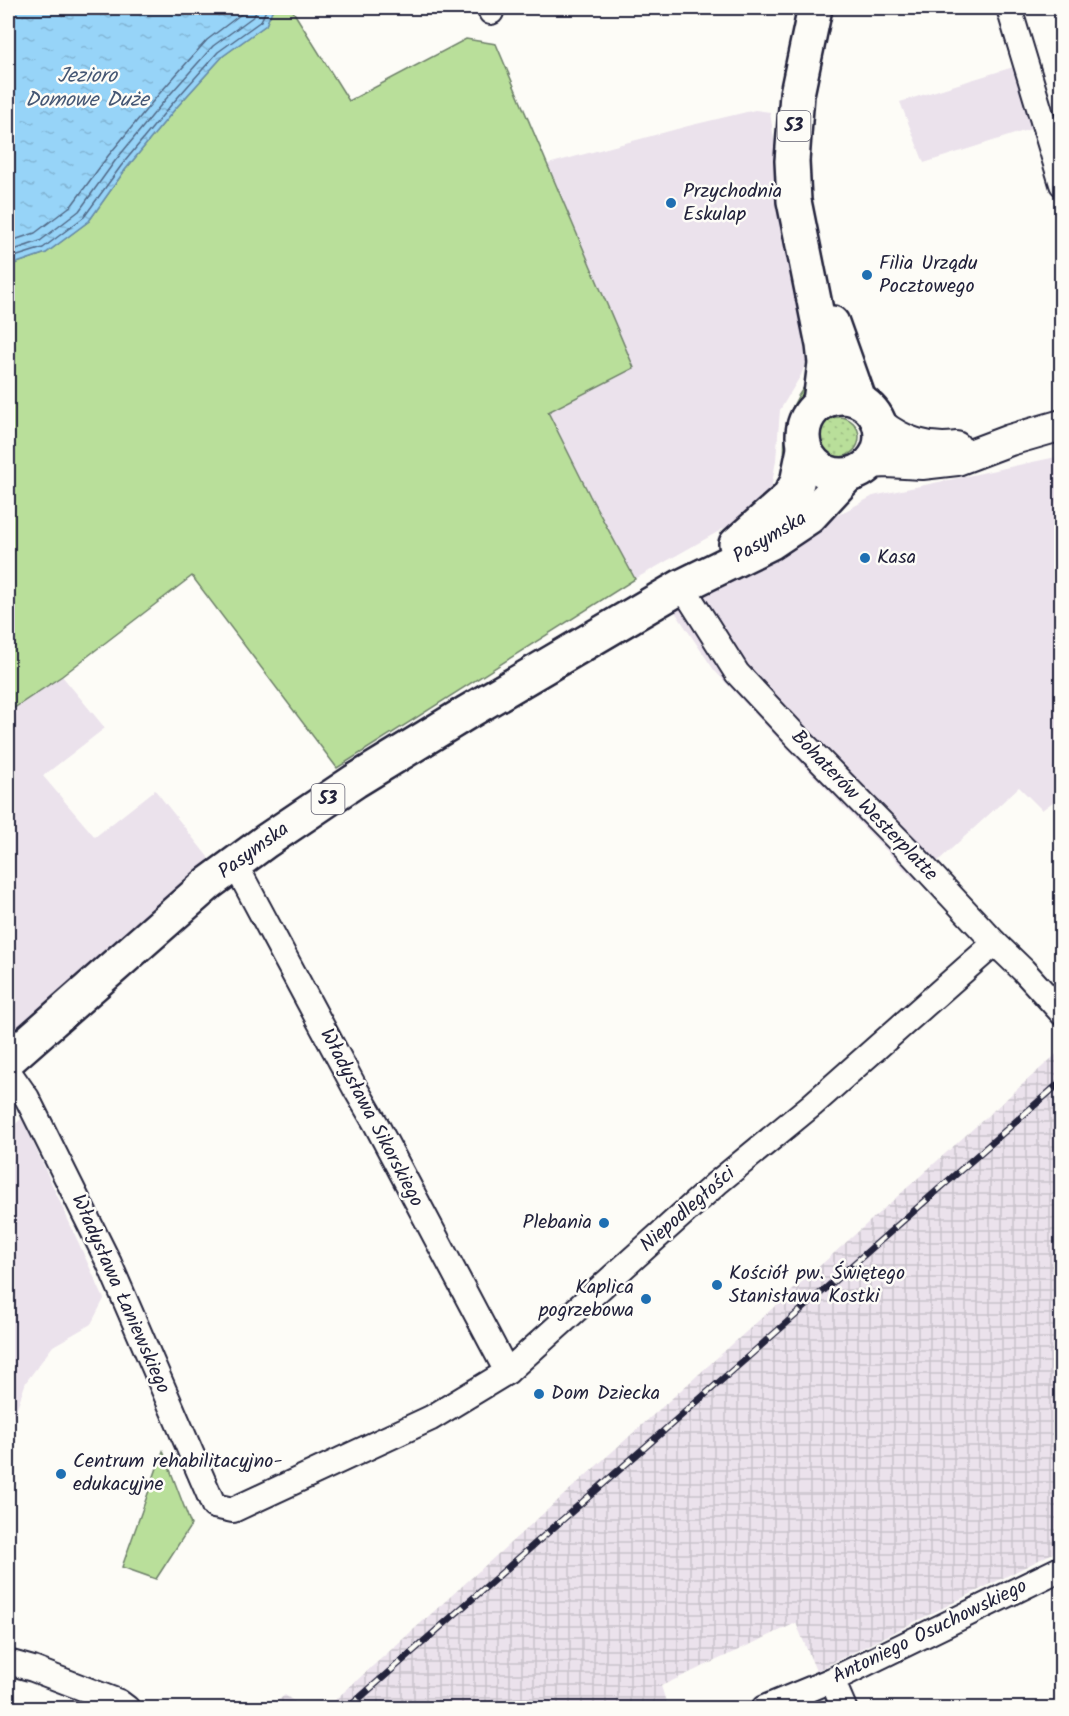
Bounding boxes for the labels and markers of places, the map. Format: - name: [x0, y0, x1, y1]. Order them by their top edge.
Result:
- place label: Przychodnia Eskulap: [683, 176, 782, 231]
- marker: Przychodnia Eskulap: [664, 196, 678, 210]
- place label: Filia Urządu Pocztowego: [879, 248, 978, 303]
- marker: Filia Urządu Pocztowego: [860, 268, 874, 282]
- place label: Kasa: [877, 542, 916, 574]
- marker: Kasa: [858, 551, 872, 565]
- place label: Plebania: [523, 1207, 592, 1239]
- marker: Plebania: [597, 1216, 611, 1230]
- place label: Kościół pw. Świętego Stanisława Kostki: [729, 1258, 905, 1313]
- place label: Kaplica pogrzebowa: [538, 1272, 634, 1327]
- marker: Kościół pw. Świętego Stanisława Kostki: [710, 1278, 724, 1292]
- marker: Kaplica pogrzebowa: [639, 1292, 653, 1306]
- place label: Dom Dziecka: [551, 1378, 660, 1410]
- marker: Dom Dziecka: [532, 1387, 546, 1401]
- place label: Centrum rehabilitacyjno- edukacyjne: [73, 1446, 283, 1501]
- marker: Centrum rehabilitacyjno- edukacyjne: [54, 1467, 68, 1481]

